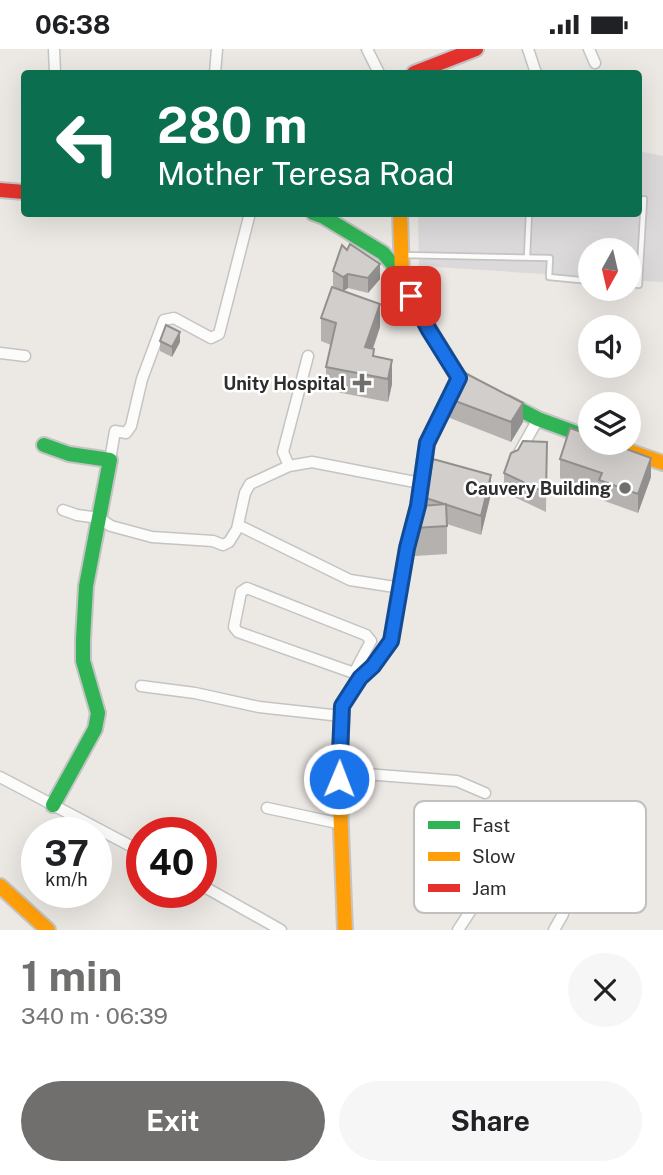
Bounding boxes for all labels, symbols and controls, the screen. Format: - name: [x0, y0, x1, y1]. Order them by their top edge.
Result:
- text: 06:38: [35, 9, 111, 40]
- text: 280 m: [157, 96, 307, 154]
- icon: left: [42, 98, 133, 189]
- text: Mother Teresa Road: [157, 155, 454, 192]
- north arrow: [578, 238, 640, 301]
- map controls: [578, 238, 641, 455]
- pin: [381, 266, 441, 326]
- icon: arrive: [392, 277, 430, 315]
- button: sound: [578, 315, 641, 378]
- place label: Unity Hospital: [223, 373, 346, 394]
- marker: Unity Hospital: [352, 373, 372, 393]
- button: layers: [578, 392, 641, 455]
- place label: Cauvery Building: [465, 478, 611, 499]
- marker: Cauvery Building: [617, 480, 633, 496]
- position arrow: [302, 742, 376, 816]
- legend: [414, 801, 646, 913]
- text: Fast: [472, 814, 510, 836]
- speed limit sign: 40: [126, 817, 217, 908]
- text: 37: [44, 833, 89, 874]
- text: Slow: [472, 845, 516, 867]
- text: km/h: [45, 869, 88, 890]
- text: Jam: [472, 877, 506, 899]
- text: 1 min: [21, 951, 122, 1000]
- button: close: [568, 953, 642, 1027]
- text: 340 m · 06:39: [21, 1002, 168, 1029]
- button: Exit: [21, 1081, 325, 1161]
- button: Share: [339, 1081, 642, 1161]

